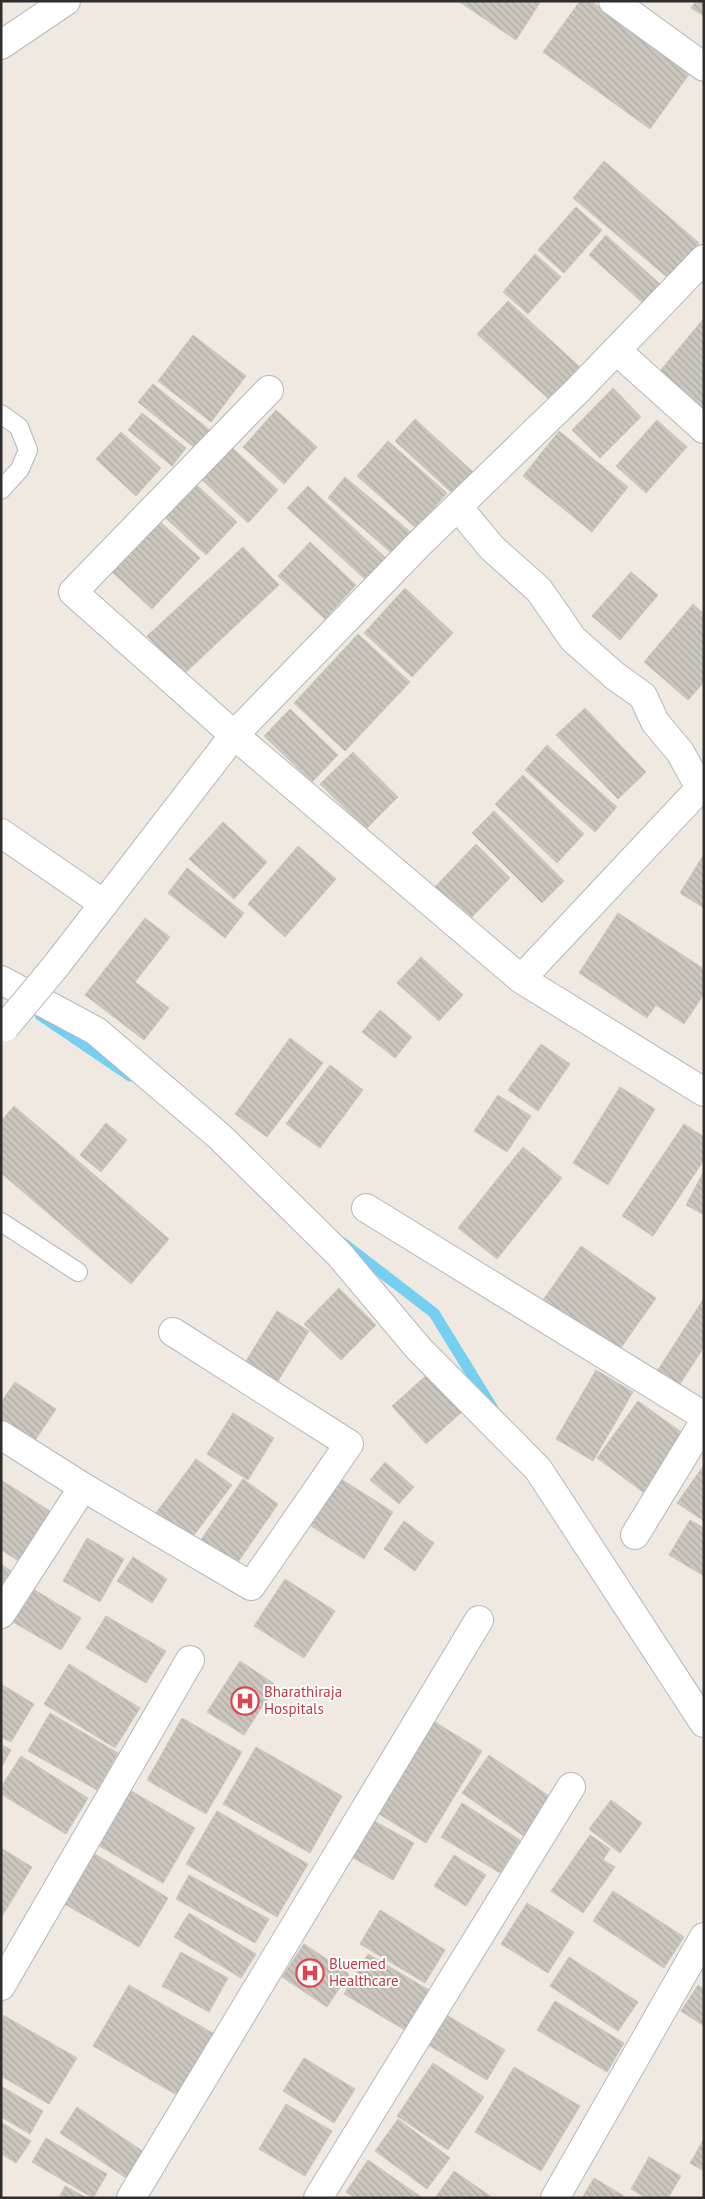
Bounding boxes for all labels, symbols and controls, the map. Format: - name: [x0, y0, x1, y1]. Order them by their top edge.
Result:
- place label: Bharathiraja Hospitals: [264, 1682, 342, 1718]
- hospital icon: Bharathiraja Hospitals: [230, 1686, 260, 1716]
- place label: Bluemed Healthcare: [329, 1954, 399, 1990]
- hospital icon: Bluemed Healthcare: [295, 1958, 325, 1988]

